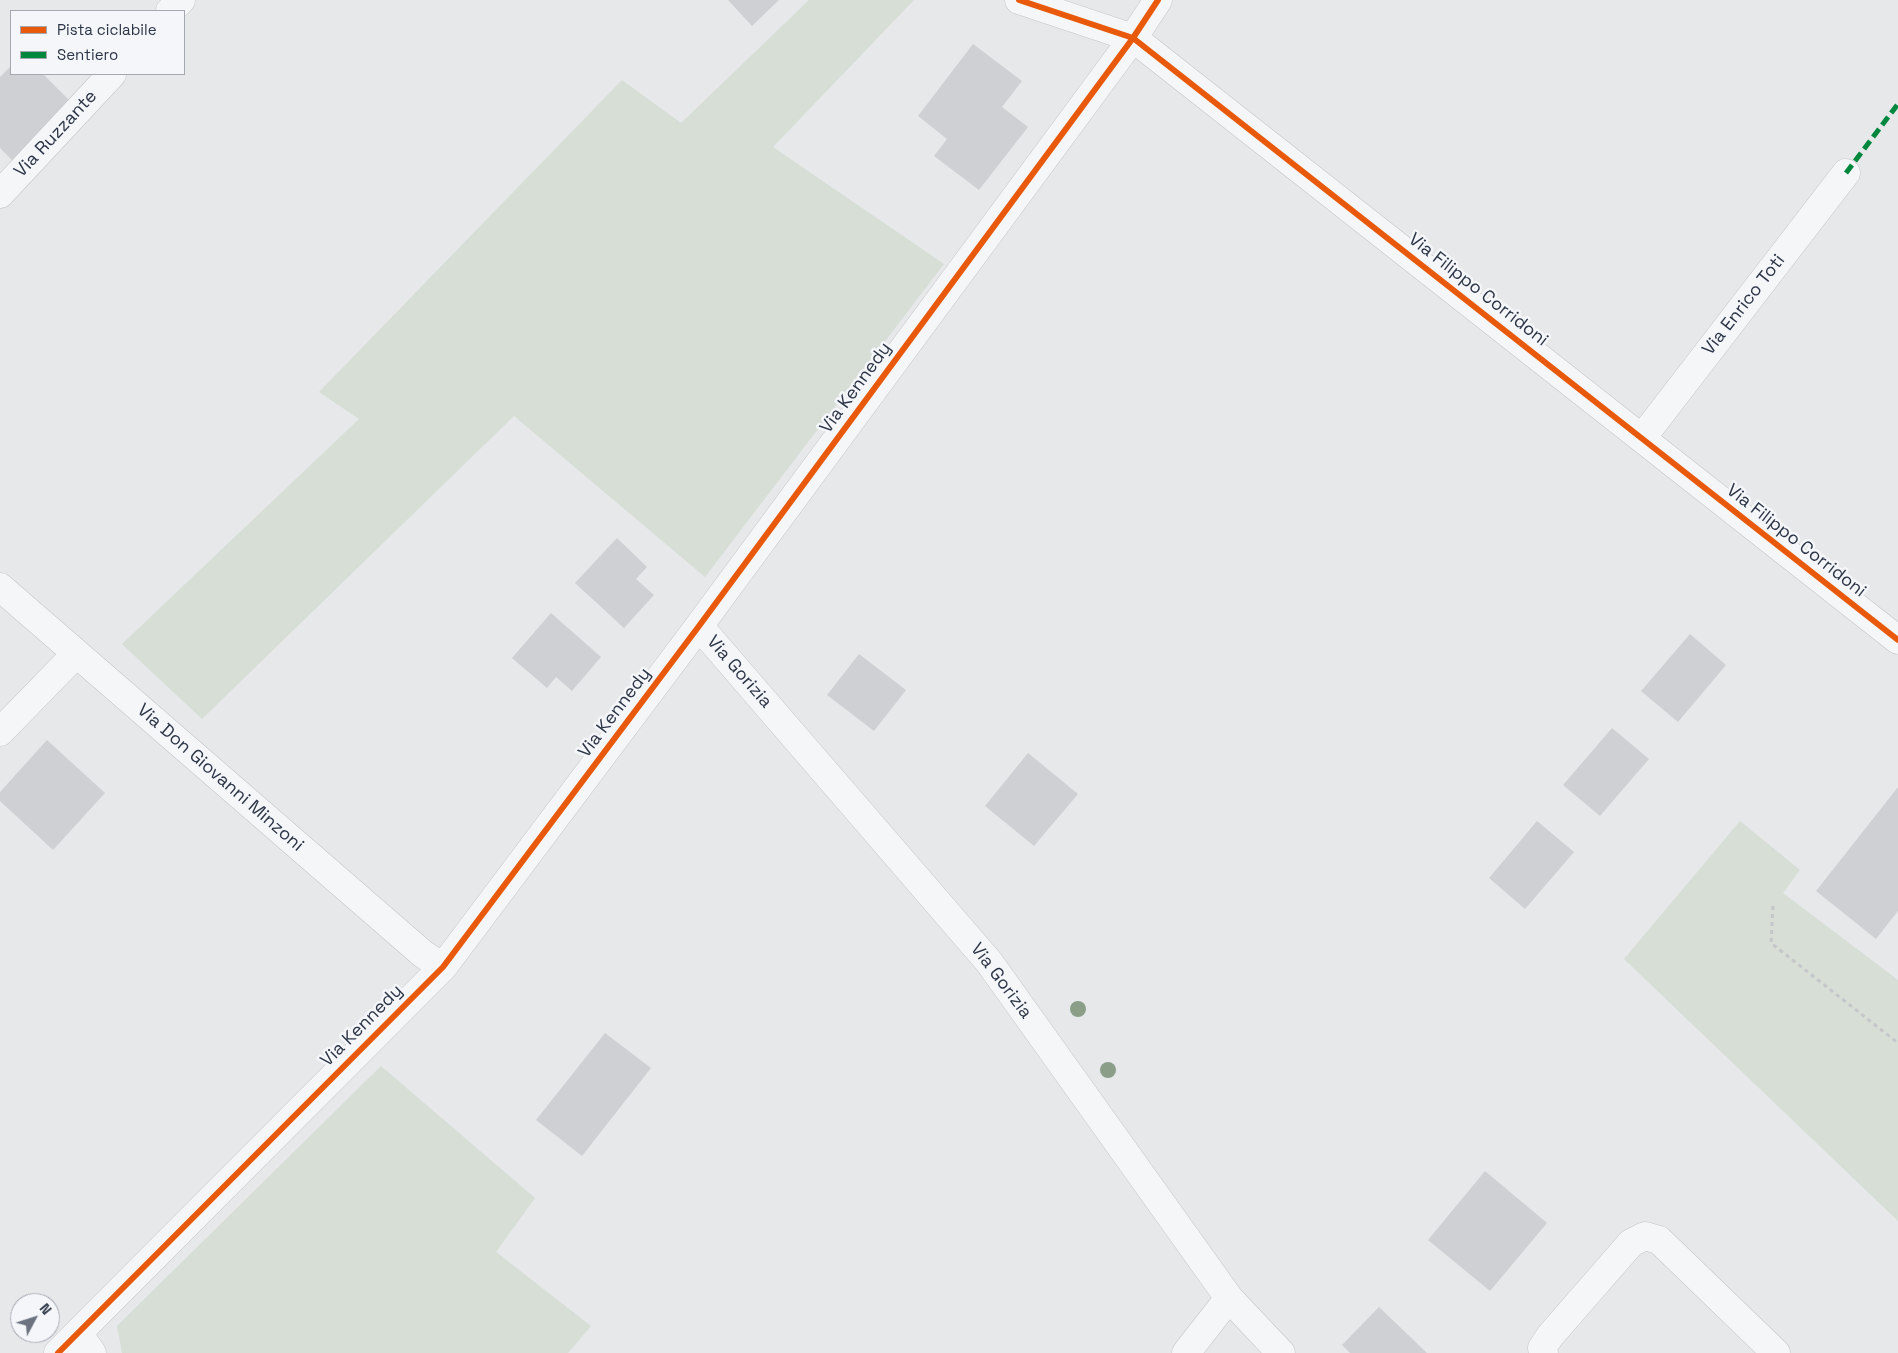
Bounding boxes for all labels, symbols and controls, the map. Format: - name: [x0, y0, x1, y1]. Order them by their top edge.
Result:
- legend: [10, 10, 185, 75]
- text: Pista ciclabile: [57, 20, 157, 39]
- text: Sentiero: [57, 45, 118, 64]
- street label: Via Ruzzante: [10, 86, 102, 182]
- street label: Via Filippo Corridoni: [1404, 229, 1552, 351]
- street label: Via Enrico Toti: [1698, 250, 1790, 360]
- street label: Via Kennedy: [816, 338, 896, 438]
- street label: Via Filippo Corridoni: [1722, 480, 1870, 602]
- street label: Via Gorizia: [702, 631, 776, 713]
- street label: Via Kennedy: [574, 664, 656, 762]
- street label: Via Don Giovanni Minzoni: [132, 700, 308, 856]
- street label: Via Gorizia: [966, 939, 1036, 1023]
- street label: Via Kennedy: [316, 980, 408, 1072]
- north arrow: [10, 1293, 60, 1343]
- text: N: [36, 1300, 56, 1318]

